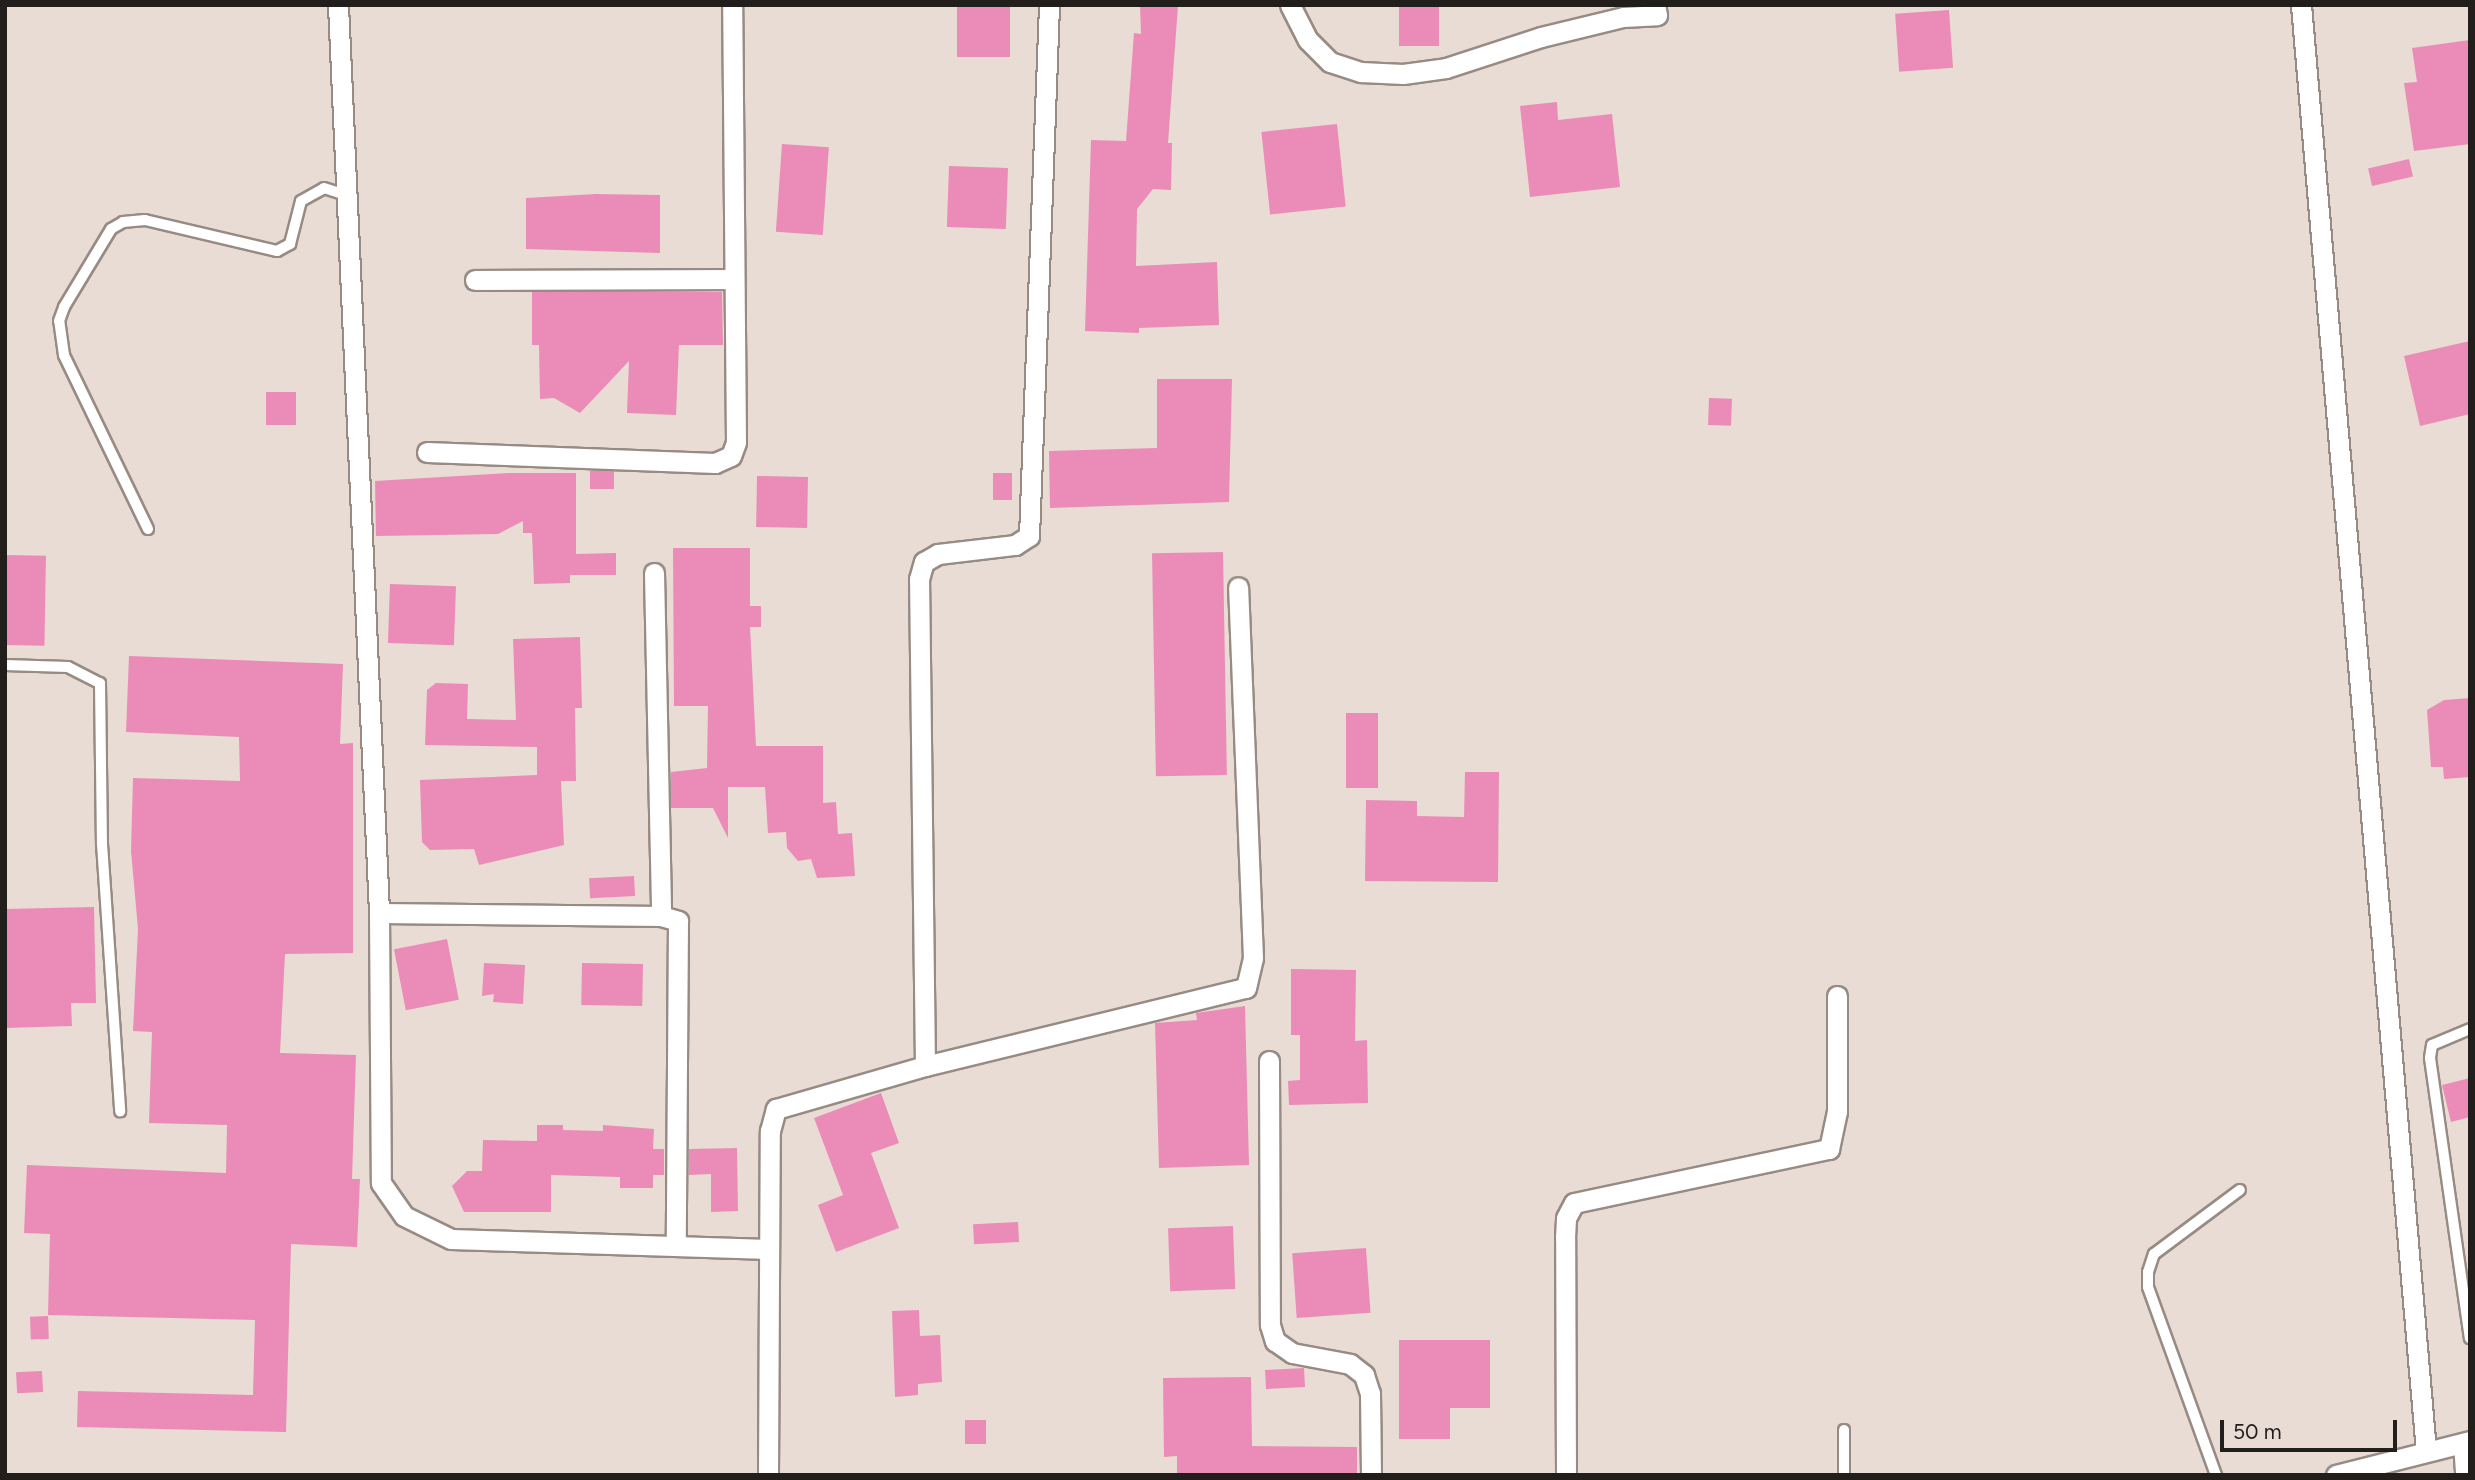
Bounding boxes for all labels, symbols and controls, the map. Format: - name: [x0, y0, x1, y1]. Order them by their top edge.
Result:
- scale bar: [2223, 1406, 2400, 1450]
- text: 50 m: [2233, 1419, 2282, 1444]

